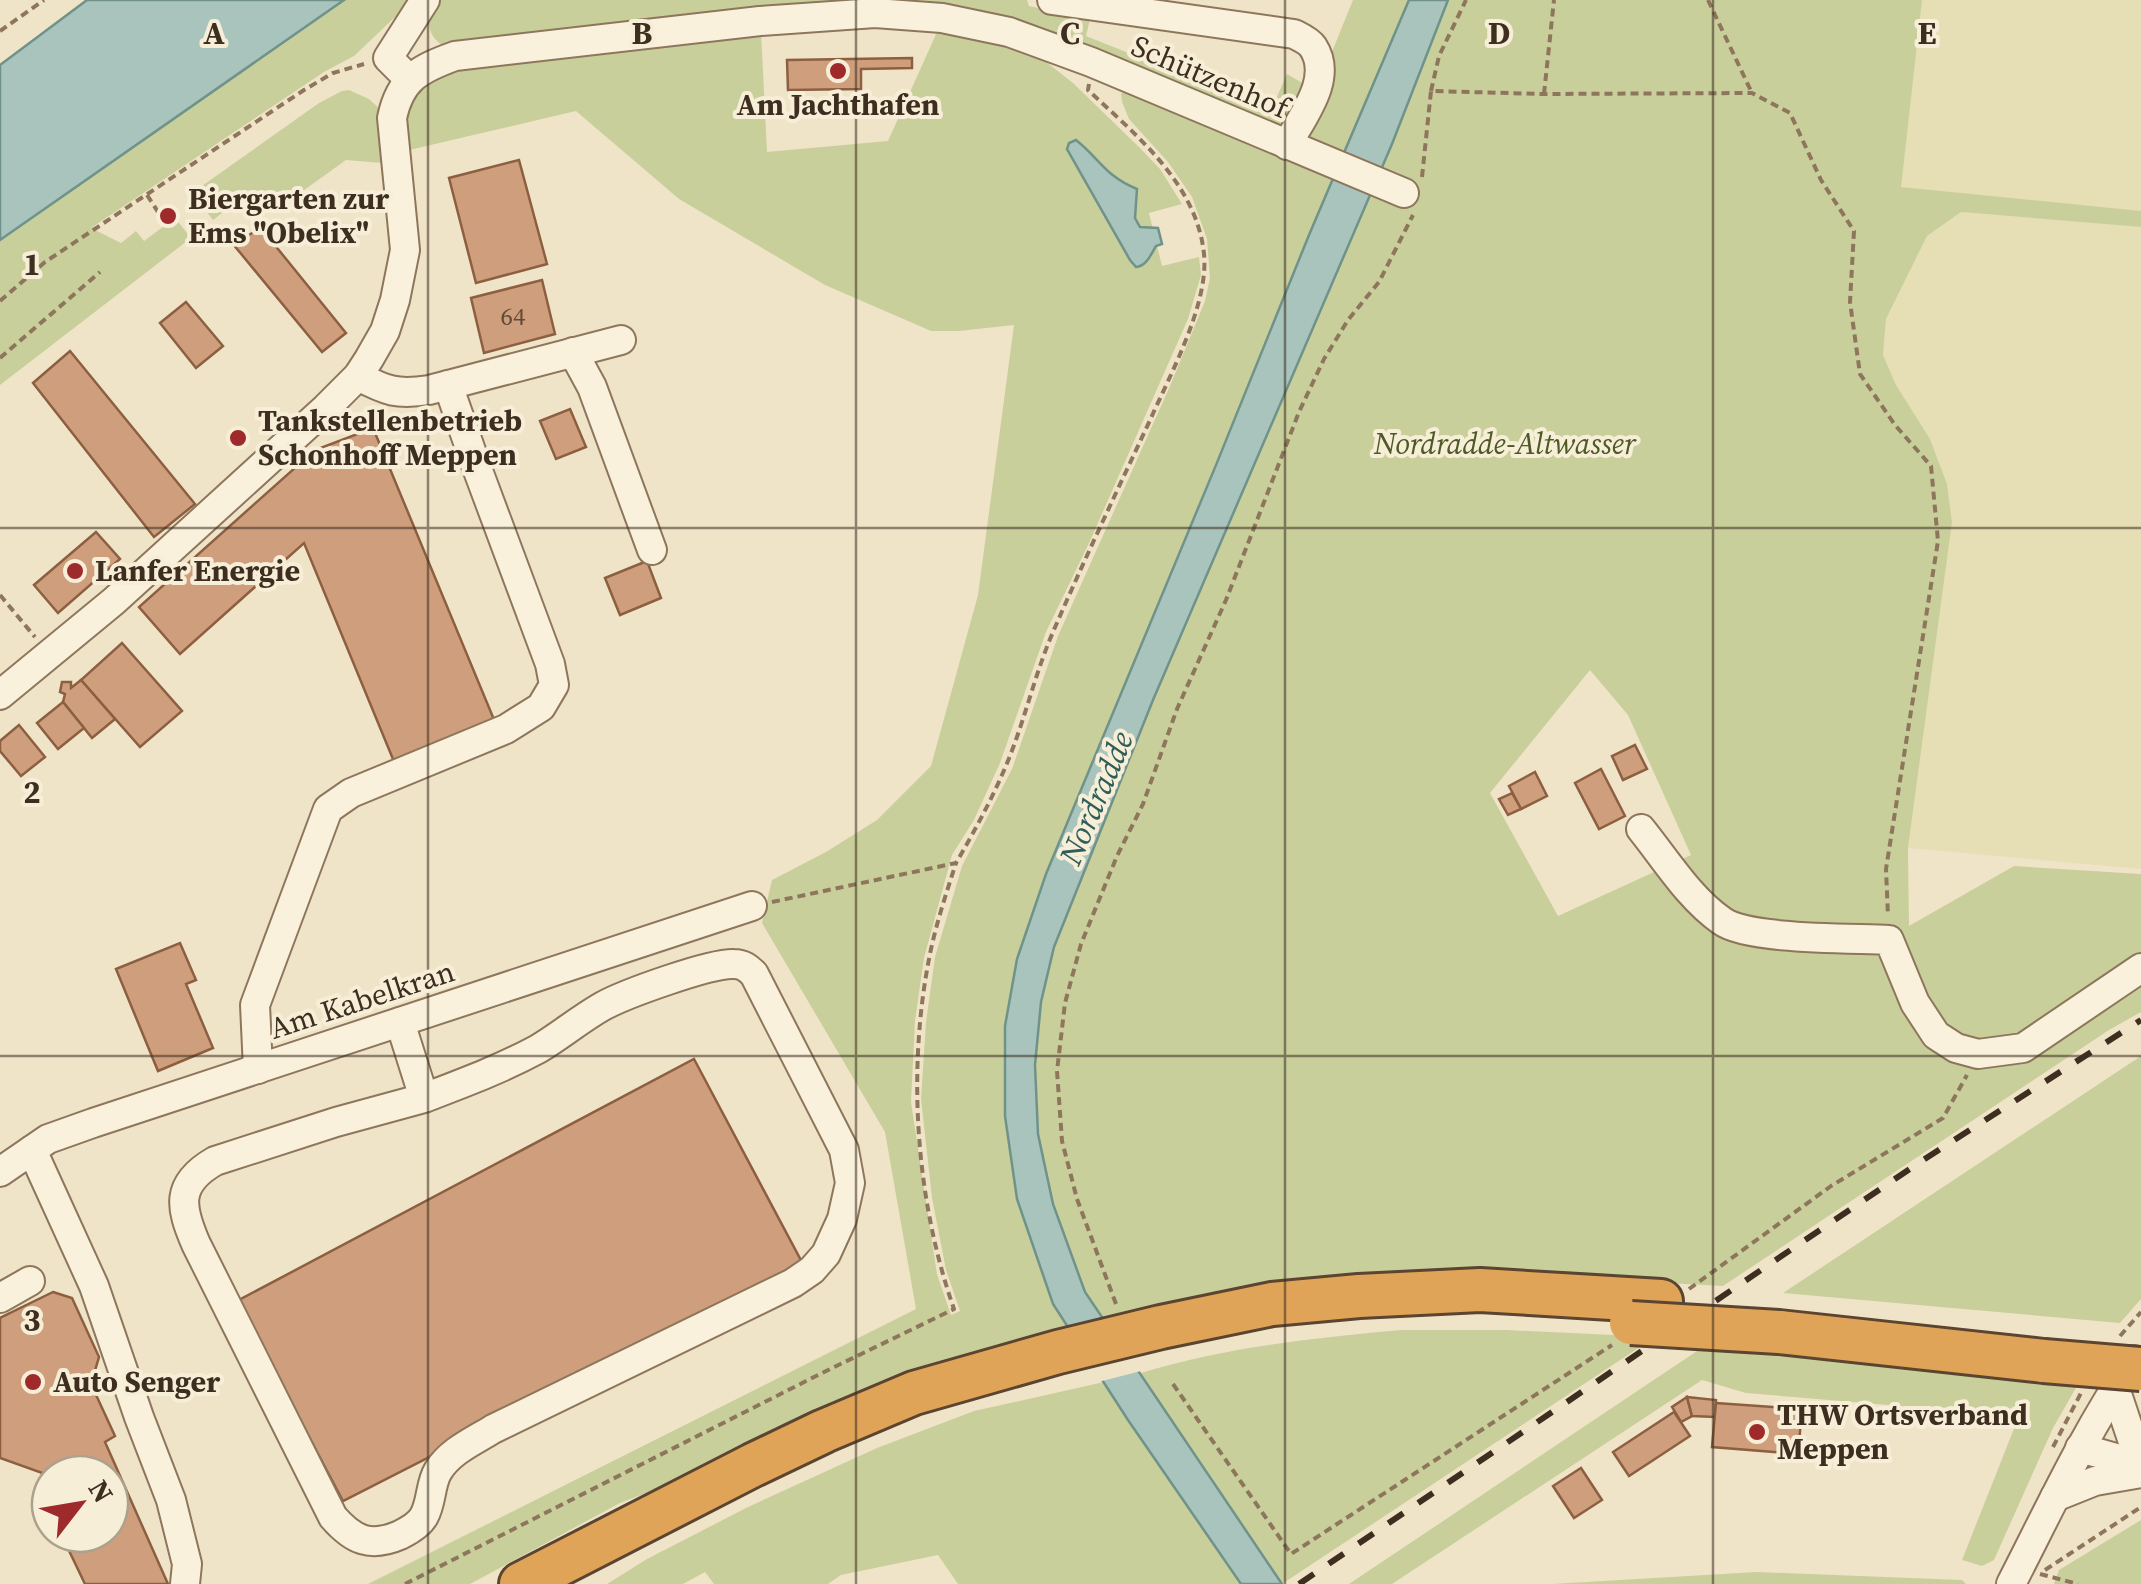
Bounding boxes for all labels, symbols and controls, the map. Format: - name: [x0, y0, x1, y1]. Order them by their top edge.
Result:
- text: A: [203, 11, 225, 55]
- text: B: [632, 11, 653, 55]
- text: C: [1060, 11, 1080, 55]
- text: D: [1488, 11, 1510, 55]
- text: E: [1917, 11, 1937, 55]
- street label: Schützenhof: [1125, 25, 1297, 129]
- marker: Am Jachthafen: [827, 60, 849, 82]
- place label: Am Jachthafen: [737, 84, 939, 125]
- place label: Biergarten zur Ems "Obelix": [188, 178, 389, 253]
- marker: Biergarten zur Ems "Obelix": [157, 205, 179, 227]
- text: 1: [23, 242, 41, 286]
- house number: 64: [500, 299, 526, 333]
- place label: Tankstellenbetrieb Schonhoff Meppen: [258, 400, 522, 475]
- park label: Nordradde-Altwasser: [1373, 423, 1637, 464]
- marker: Tankstellenbetrieb Schonhoff Meppen: [227, 427, 249, 449]
- place label: Lanfer Energie: [95, 550, 300, 591]
- marker: Lanfer Energie: [64, 560, 86, 582]
- water label: Nordradde: [1048, 725, 1144, 872]
- text: 2: [23, 770, 41, 814]
- street label: Am Kabelkran: [264, 950, 460, 1049]
- text: 3: [23, 1298, 41, 1342]
- place label: Auto Senger: [53, 1361, 220, 1402]
- marker: Auto Senger: [22, 1371, 44, 1393]
- place label: THW Ortsverband Meppen: [1777, 1394, 2028, 1469]
- marker: THW Ortsverband Meppen: [1746, 1421, 1768, 1443]
- north arrow: [30, 1454, 130, 1554]
- text: N: [80, 1473, 123, 1510]

